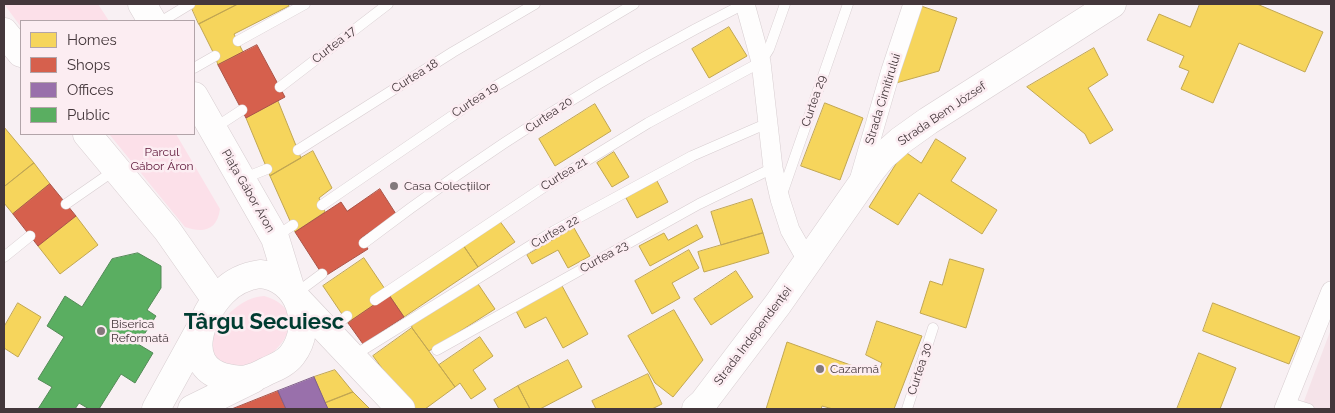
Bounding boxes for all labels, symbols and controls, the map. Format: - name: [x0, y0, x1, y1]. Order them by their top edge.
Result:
- legend: [20, 20, 195, 135]
- street label: Curtea 17: [309, 23, 359, 67]
- text: Homes: [67, 31, 117, 49]
- street label: Strada Cimitirului: [862, 52, 904, 146]
- text: Shops: [67, 56, 110, 74]
- street label: Curtea 18: [389, 56, 441, 96]
- street label: Curtea 29: [798, 73, 830, 129]
- street label: Curtea 19: [449, 79, 501, 121]
- street label: Strada Bem József: [895, 79, 989, 149]
- text: Offices: [67, 81, 114, 99]
- street label: Curtea 20: [523, 94, 575, 136]
- text: Public: [67, 106, 110, 124]
- park label: Parcul Gábor Áron: [130, 145, 194, 173]
- street label: Piața Gábor Áron: [218, 147, 278, 235]
- street label: Curtea 21: [538, 154, 590, 194]
- place label: Casa Colecțiilor: [404, 179, 490, 193]
- marker: Casa Colecțiilor: [388, 180, 400, 192]
- street label: Curtea 22: [529, 213, 581, 251]
- street label: Curtea 23: [577, 238, 631, 276]
- street label: Strada Independenței: [711, 284, 795, 388]
- district label: Târgu Secuiesc: [184, 309, 344, 335]
- place label: Biserica Reformată: [111, 317, 169, 345]
- marker: Biserica Reformată: [95, 325, 107, 337]
- street label: Curtea 30: [905, 341, 935, 397]
- place label: Cazarmă: [830, 362, 879, 376]
- marker: Cazarmă: [814, 363, 826, 375]

